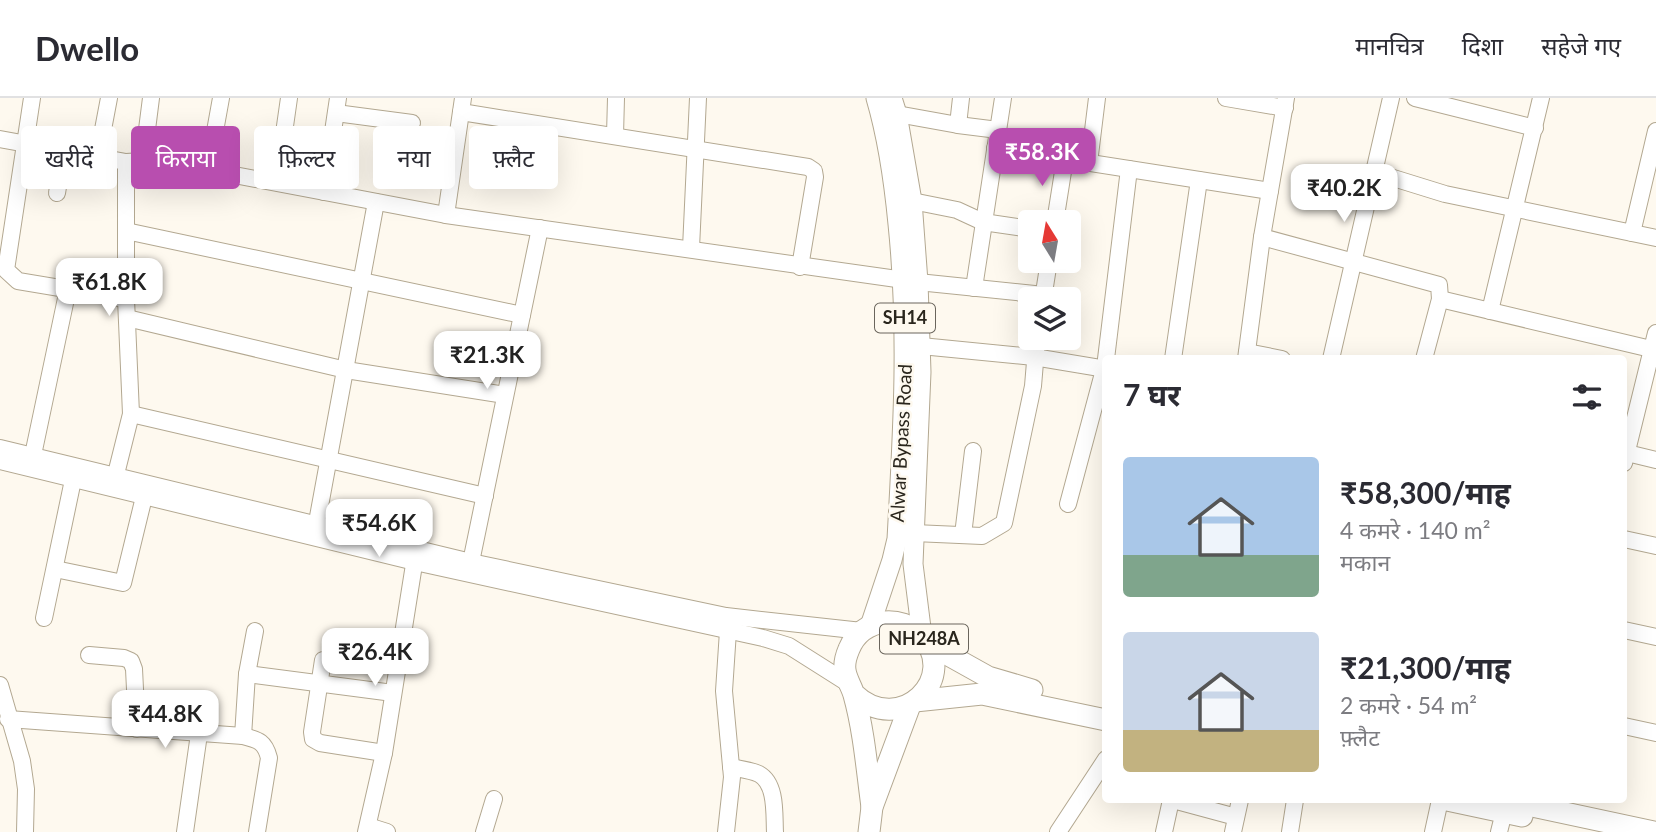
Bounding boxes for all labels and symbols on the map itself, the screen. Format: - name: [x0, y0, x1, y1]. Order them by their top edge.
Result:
- pin: ₹58.3K: [985, 129, 1099, 188]
- pin: ₹40.2K: [1287, 164, 1401, 224]
- north arrow: [1018, 210, 1082, 273]
- pin: ₹61.8K: [52, 258, 166, 318]
- road number: SH14: [875, 303, 935, 332]
- pin: ₹21.3K: [430, 331, 544, 391]
- street label: Alwar Bypass Road: [885, 363, 916, 523]
- pin: ₹54.6K: [322, 500, 436, 559]
- road number: NH248A: [880, 624, 968, 654]
- pin: ₹26.4K: [318, 628, 432, 688]
- pin: ₹44.8K: [108, 690, 222, 750]

